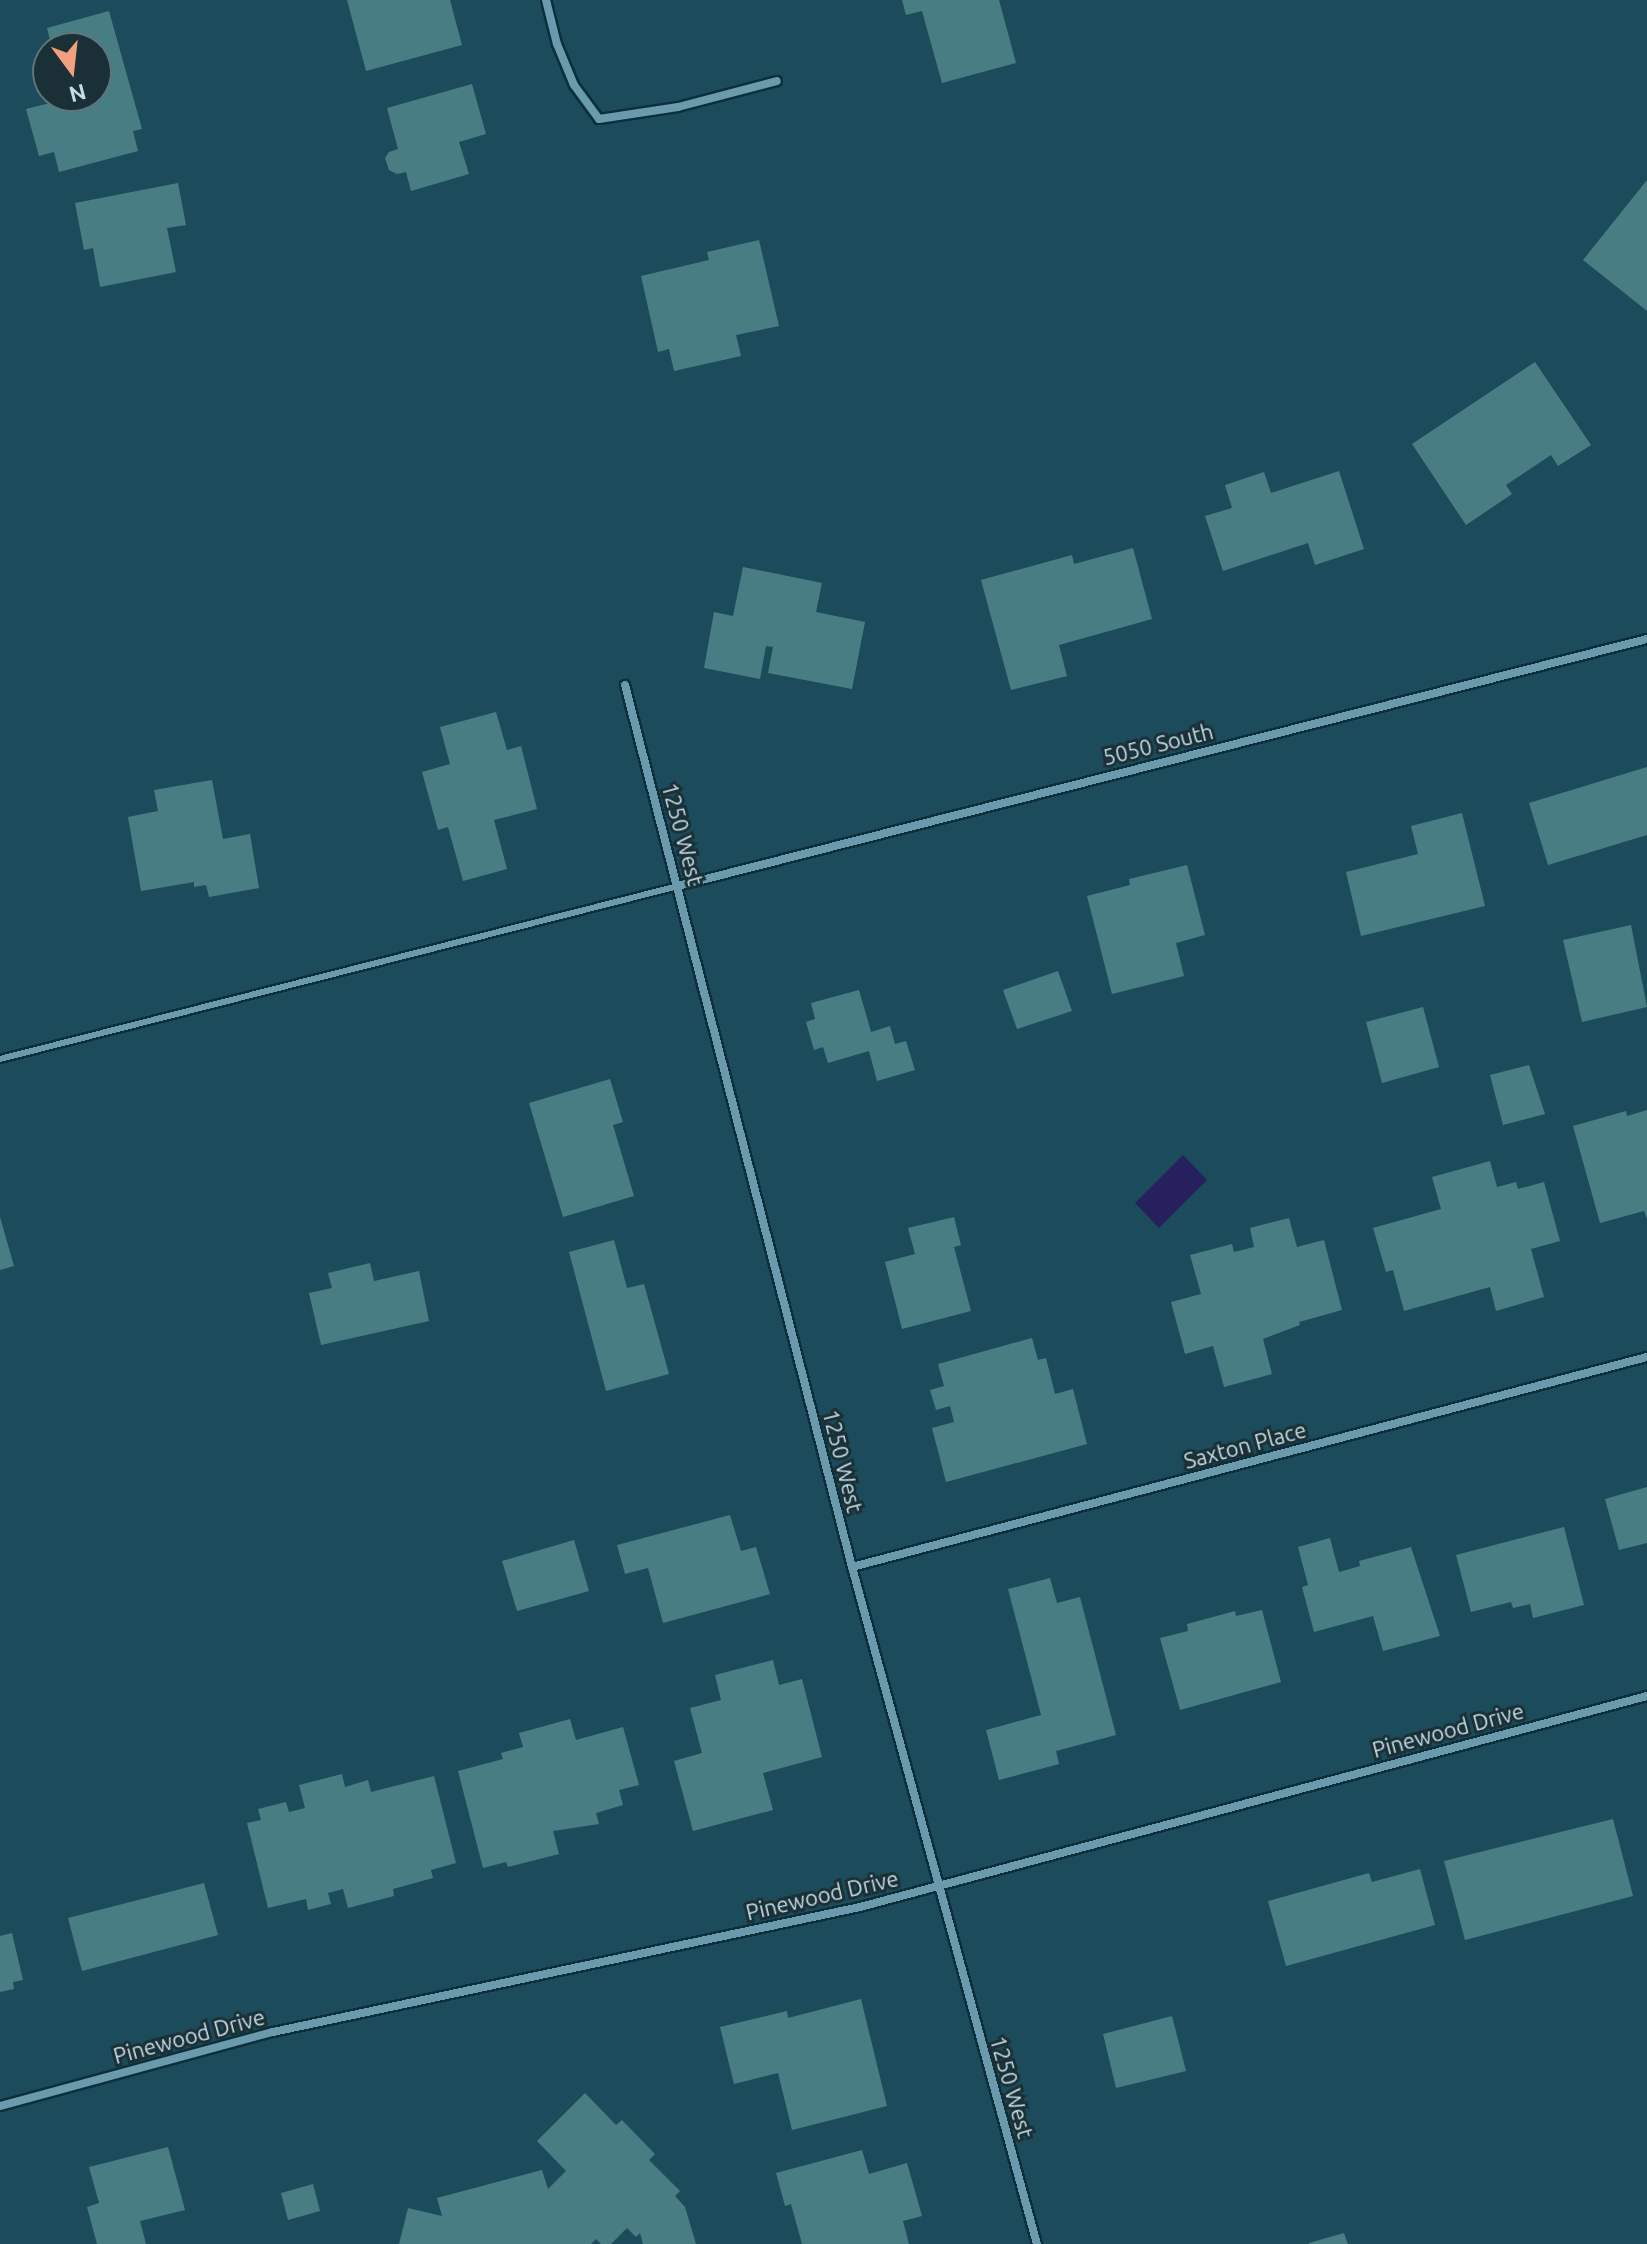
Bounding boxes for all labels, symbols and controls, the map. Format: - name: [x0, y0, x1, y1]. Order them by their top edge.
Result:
- north arrow: [32, 32, 112, 112]
- text: N: [67, 80, 89, 108]
- street label: 5050 South: [1100, 718, 1216, 770]
- street label: 1250 West: [657, 780, 709, 888]
- street label: 1250 West: [817, 1407, 869, 1515]
- street label: Saxton Place: [1181, 1416, 1309, 1474]
- street label: Pinewood Drive: [1369, 1697, 1527, 1763]
- street label: Pinewood Drive: [743, 1865, 901, 1925]
- street label: Pinewood Drive: [110, 2003, 268, 2069]
- street label: 1250 West: [985, 2033, 1039, 2141]

